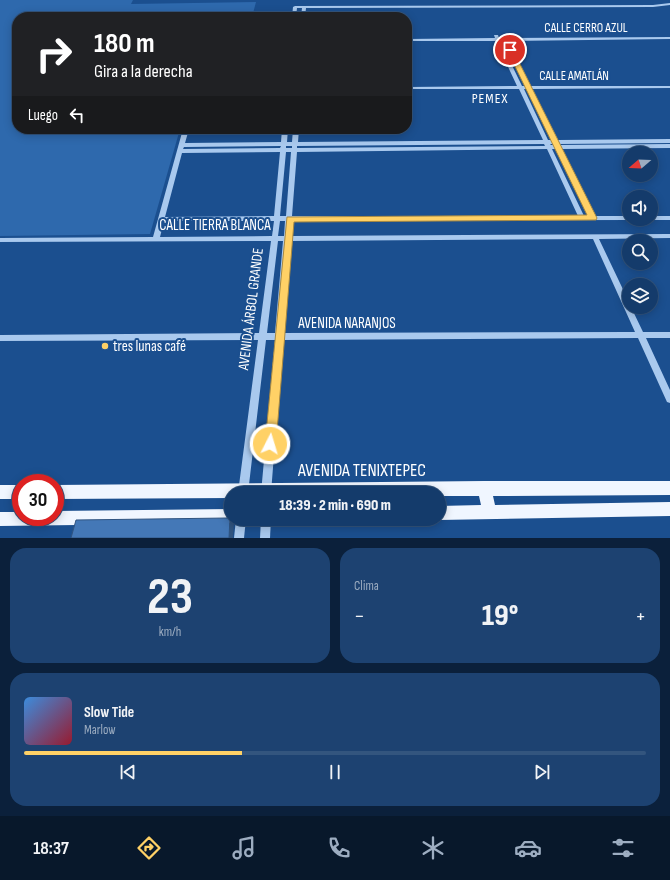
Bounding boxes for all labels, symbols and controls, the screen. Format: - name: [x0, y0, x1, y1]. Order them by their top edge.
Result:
- street label: CALLE CERRO AZUL: [544, 20, 628, 36]
- text: 180 m: [94, 27, 154, 60]
- icon: right: [28, 28, 80, 80]
- pin: [493, 33, 527, 67]
- icon: arrive: [499, 39, 521, 61]
- text: Gira a la derecha: [94, 61, 193, 82]
- street label: CALLE AMATLÁN: [539, 68, 609, 84]
- district label: PEMEX: [472, 90, 508, 107]
- icon: left: [66, 104, 88, 126]
- text: Luego: [28, 106, 58, 125]
- north arrow: [622, 146, 658, 182]
- map controls: [622, 146, 658, 314]
- button: sound: [622, 190, 658, 226]
- street label: CALLE TIERRA BLANCA: [159, 216, 271, 235]
- button: search: [622, 234, 658, 270]
- street label: AVENIDA ÁRBOL GRANDE: [234, 247, 268, 372]
- button: layers: [622, 278, 658, 314]
- street label: AVENIDA NARANJOS: [297, 314, 396, 333]
- place label: tres lunas café: [113, 337, 186, 356]
- marker: tres lunas café: [100, 341, 110, 351]
- position arrow: [249, 423, 291, 465]
- street label: AVENIDA TENIXTEPEC: [297, 460, 426, 481]
- speed limit sign: 30: [12, 474, 64, 526]
- text: 18:39 · 2 min · 690 m: [279, 496, 391, 515]
- text: 23: [147, 566, 193, 629]
- text: Clima: [354, 578, 379, 594]
- text: 19°: [482, 598, 518, 634]
- text: −: [354, 603, 365, 630]
- text: +: [635, 603, 646, 630]
- text: km/h: [159, 624, 181, 640]
- text: Slow Tide: [84, 703, 134, 722]
- text: Marlow: [84, 722, 116, 738]
- icon: previous: [117, 761, 139, 783]
- icon: pause: [324, 761, 346, 783]
- icon: next: [531, 761, 553, 783]
- icon: directions: [135, 834, 163, 862]
- icon: music: [230, 834, 258, 862]
- icon: phone: [325, 834, 353, 862]
- icon: climate: [419, 834, 447, 862]
- icon: car: [514, 834, 542, 862]
- icon: filters: [609, 834, 637, 862]
- text: 18:37: [33, 838, 69, 859]

